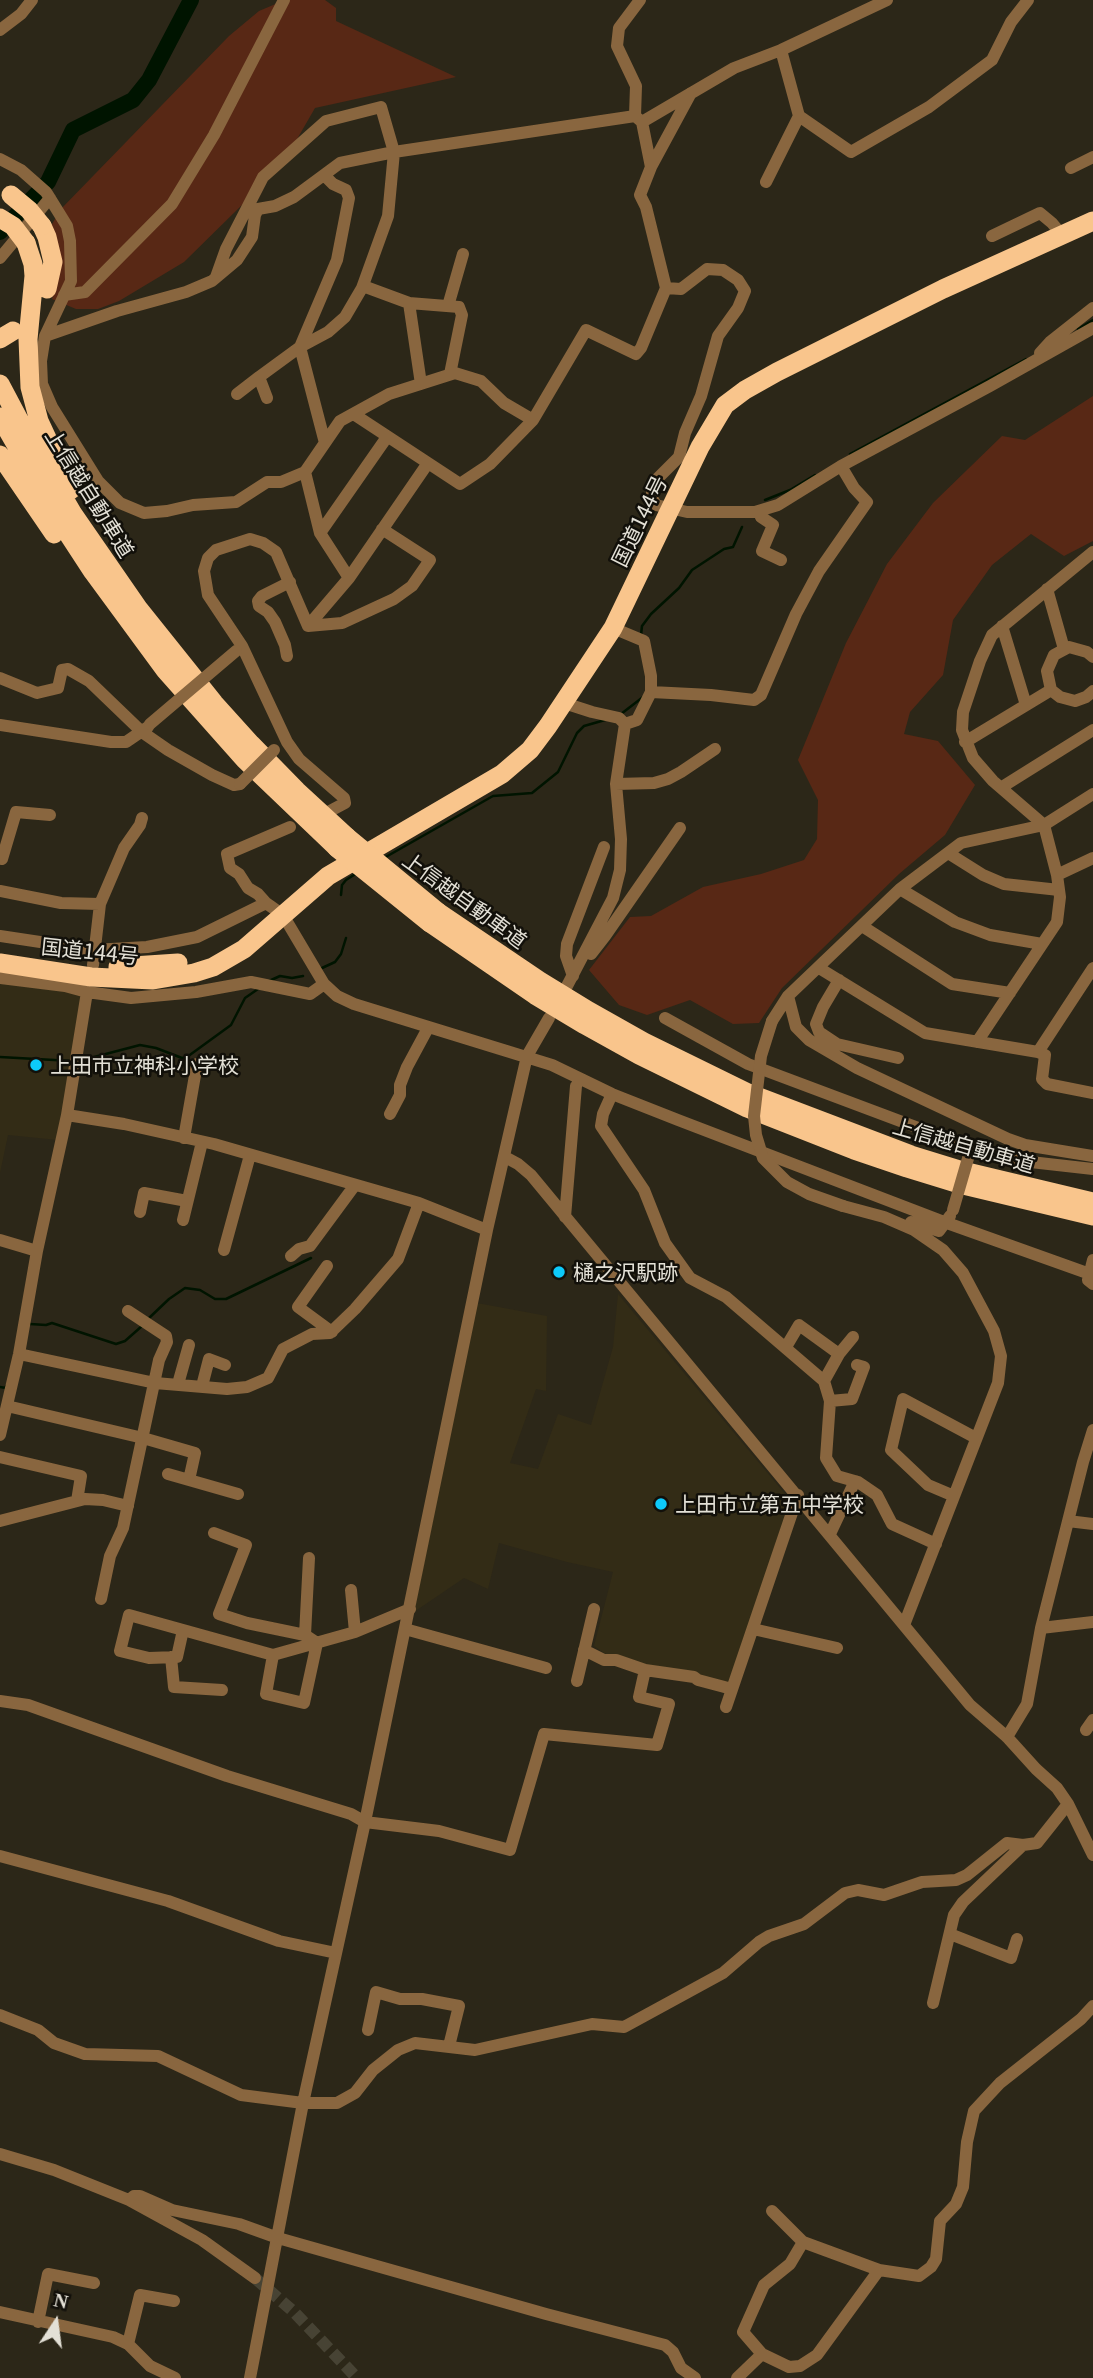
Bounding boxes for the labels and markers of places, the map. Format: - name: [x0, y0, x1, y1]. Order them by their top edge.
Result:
- place label: 上田市立神科小学校: [50, 1052, 239, 1078]
- marker: 上田市立神科小学校: [28, 1057, 44, 1073]
- place label: 樋之沢駅跡: [573, 1259, 678, 1285]
- marker: 樋之沢駅跡: [551, 1264, 567, 1280]
- place label: 上田市立第五中学校: [675, 1491, 864, 1517]
- marker: 上田市立第五中学校: [653, 1496, 669, 1512]

